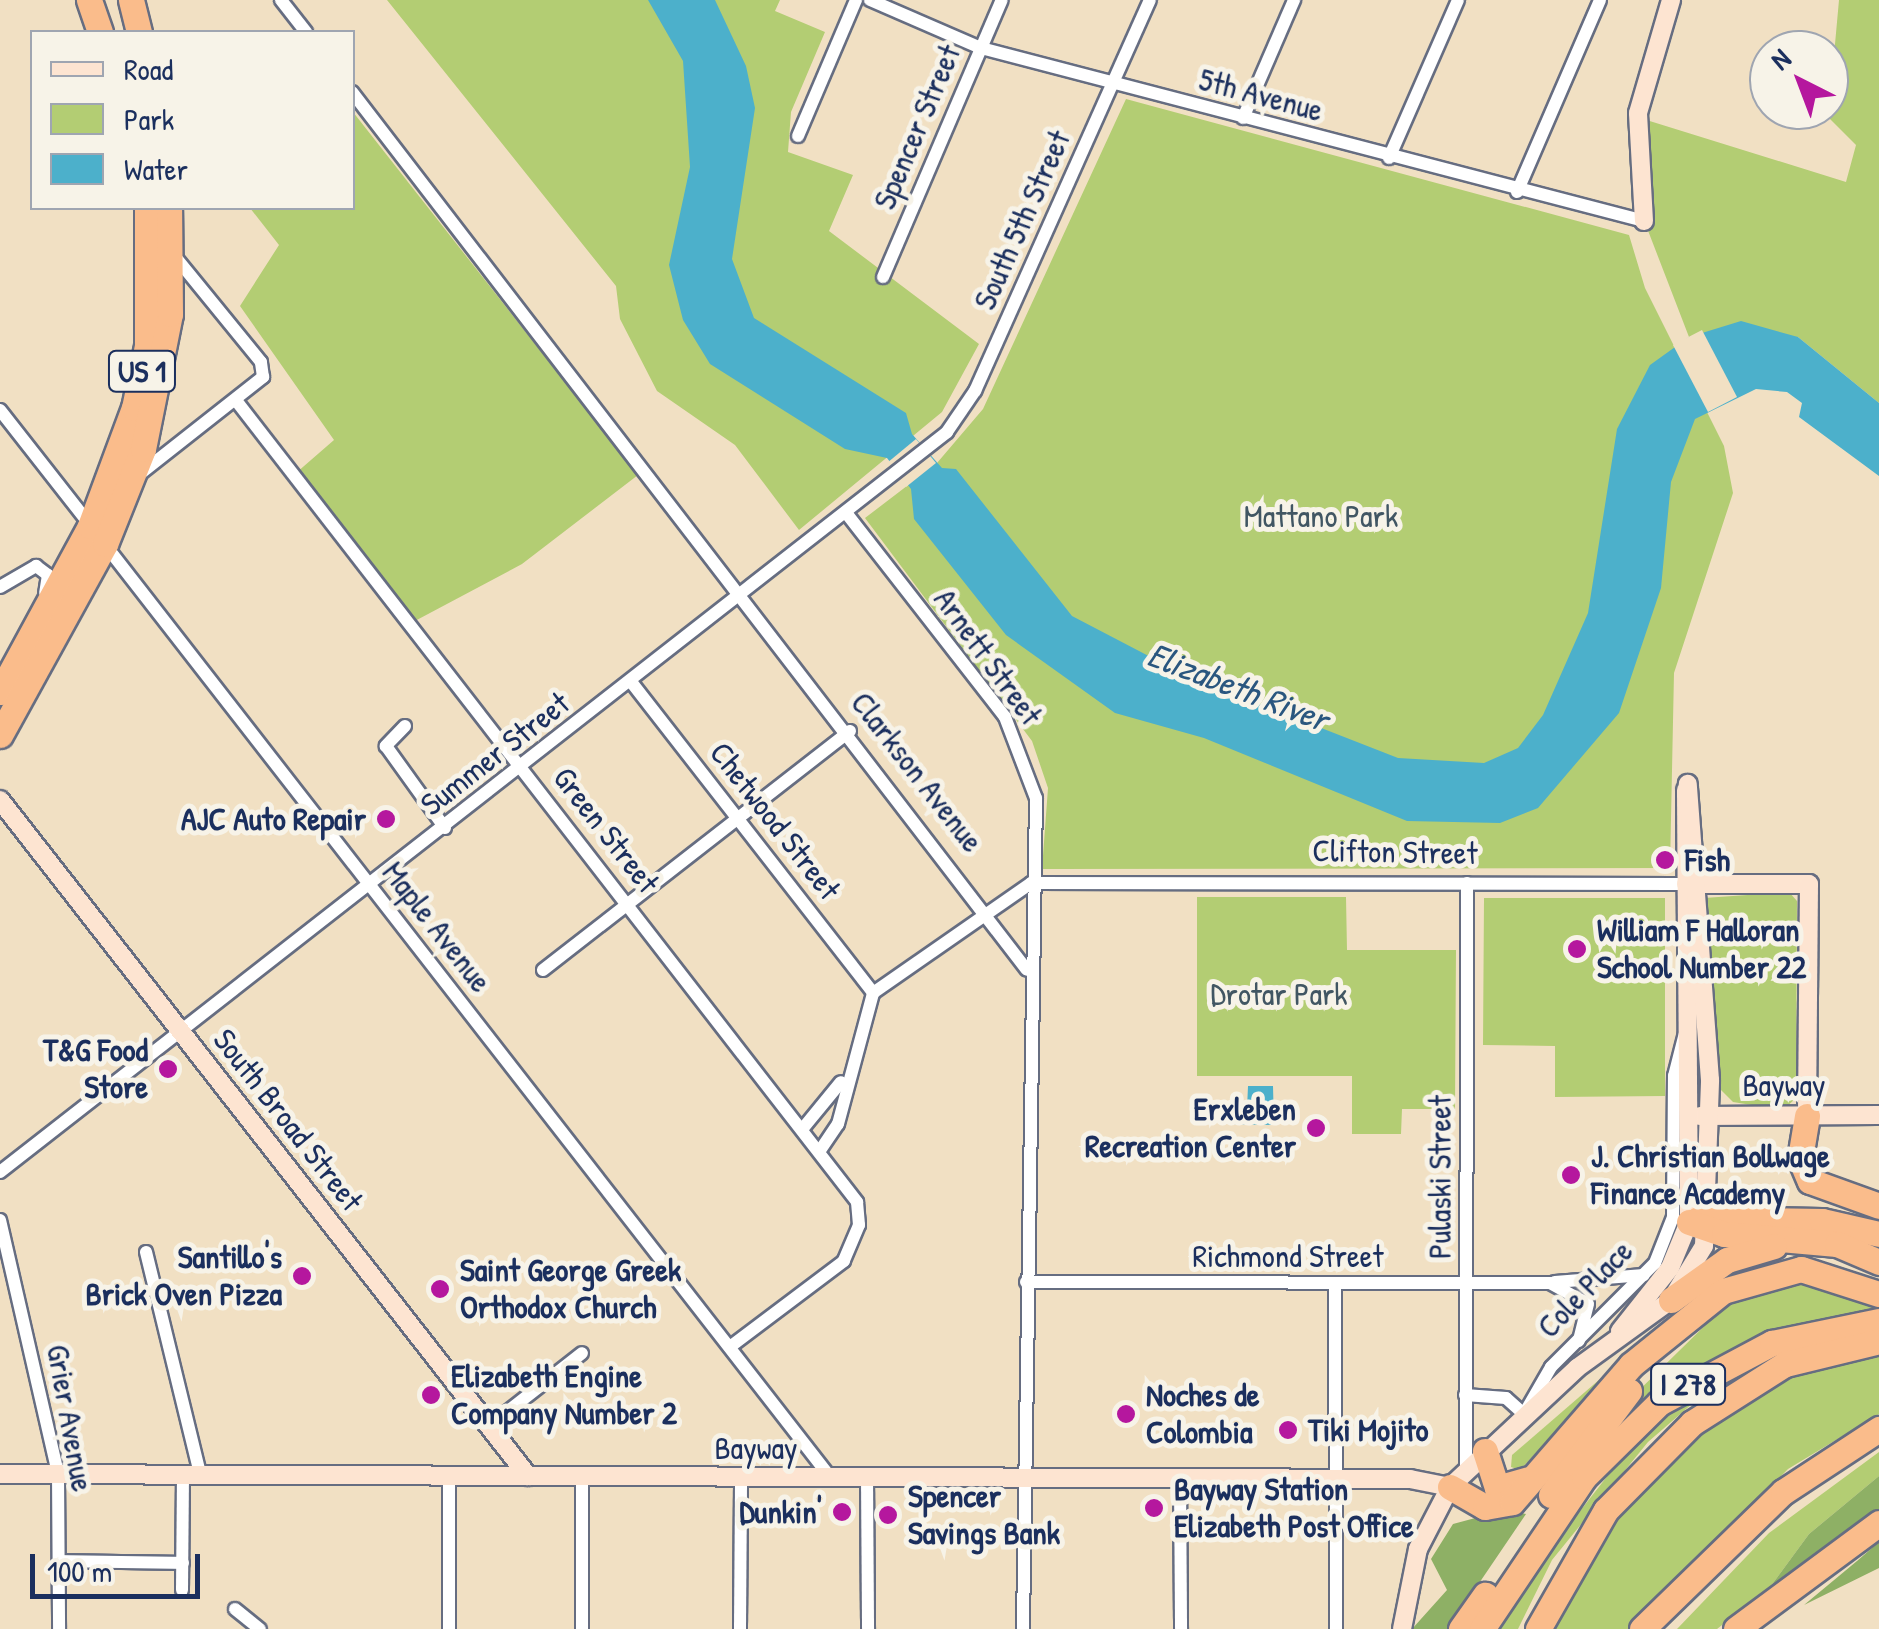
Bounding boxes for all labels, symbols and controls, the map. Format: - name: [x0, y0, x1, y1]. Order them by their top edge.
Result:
- legend: [30, 30, 355, 210]
- north arrow: [1749, 30, 1849, 130]
- street label: Spencer Street: [865, 39, 969, 215]
- text: N: [1762, 40, 1799, 78]
- text: Road: [124, 49, 173, 89]
- street label: 5th Avenue: [1195, 60, 1327, 130]
- text: Park: [124, 99, 174, 139]
- street label: South 5th Street: [965, 124, 1079, 316]
- text: Water: [124, 149, 188, 189]
- road number: US 1: [107, 346, 177, 396]
- park label: Mattano Park: [1244, 497, 1398, 535]
- street label: Arnett Street: [926, 581, 1050, 733]
- water label: Elizabeth River: [1142, 633, 1334, 741]
- street label: Summer Street: [413, 684, 577, 824]
- street label: Clarkson Avenue: [843, 684, 991, 860]
- street label: Chetwood Street: [701, 734, 849, 908]
- street label: Green Street: [545, 759, 667, 901]
- place label: AJC Auto Repair: [181, 800, 366, 838]
- marker: AJC Auto Repair: [375, 808, 397, 830]
- street label: Clifton Street: [1312, 831, 1478, 873]
- place label: Fish: [1685, 841, 1730, 879]
- marker: Fish: [1654, 849, 1676, 871]
- street label: Maple Avenue: [374, 854, 500, 1000]
- place label: William F Halloran School Number 22: [1597, 912, 1806, 987]
- marker: William F Halloran School Number 22: [1566, 938, 1588, 960]
- park label: Drotar Park: [1210, 975, 1348, 1013]
- street label: South Broad Street: [205, 1021, 371, 1219]
- place label: T&G Food Store: [43, 1032, 148, 1107]
- marker: T&G Food Store: [157, 1058, 179, 1080]
- street label: Bayway: [1742, 1066, 1826, 1104]
- place label: Erxleben Recreation Center: [1085, 1091, 1296, 1166]
- street label: Pulaski Street: [1421, 1095, 1459, 1259]
- marker: Erxleben Recreation Center: [1305, 1117, 1327, 1139]
- place label: J. Christian Bollwage Finance Academy: [1591, 1138, 1830, 1213]
- marker: J. Christian Bollwage Finance Academy: [1560, 1164, 1582, 1186]
- street label: Cole Place: [1529, 1232, 1641, 1346]
- street label: Richmond Street: [1192, 1237, 1384, 1275]
- place label: Santillo's Brick Oven Pizza: [86, 1239, 282, 1314]
- place label: Saint George Greek Orthodox Church: [460, 1252, 681, 1327]
- marker: Santillo's Brick Oven Pizza: [291, 1265, 313, 1287]
- marker: Saint George Greek Orthodox Church: [429, 1278, 451, 1300]
- street label: Grier Avenue: [38, 1342, 102, 1494]
- place label: Elizabeth Engine Company Number 2: [451, 1358, 677, 1433]
- road number: I 278: [1648, 1359, 1728, 1409]
- place label: Noches de Colombia: [1146, 1377, 1259, 1452]
- marker: Elizabeth Engine Company Number 2: [420, 1384, 442, 1406]
- marker: Noches de Colombia: [1115, 1403, 1137, 1425]
- place label: Tiki Mojito: [1308, 1411, 1428, 1449]
- marker: Tiki Mojito: [1277, 1419, 1299, 1441]
- street label: Bayway: [714, 1429, 798, 1467]
- place label: Bayway Station Elizabeth Post Office: [1174, 1471, 1414, 1546]
- place label: Spencer Savings Bank: [908, 1478, 1060, 1553]
- place label: Dunkin': [739, 1493, 822, 1531]
- marker: Bayway Station Elizabeth Post Office: [1143, 1497, 1165, 1519]
- marker: Dunkin': [831, 1501, 853, 1523]
- marker: Spencer Savings Bank: [877, 1504, 899, 1526]
- scale bar: [35, 1534, 205, 1596]
- text: 100 m: [47, 1551, 112, 1591]

